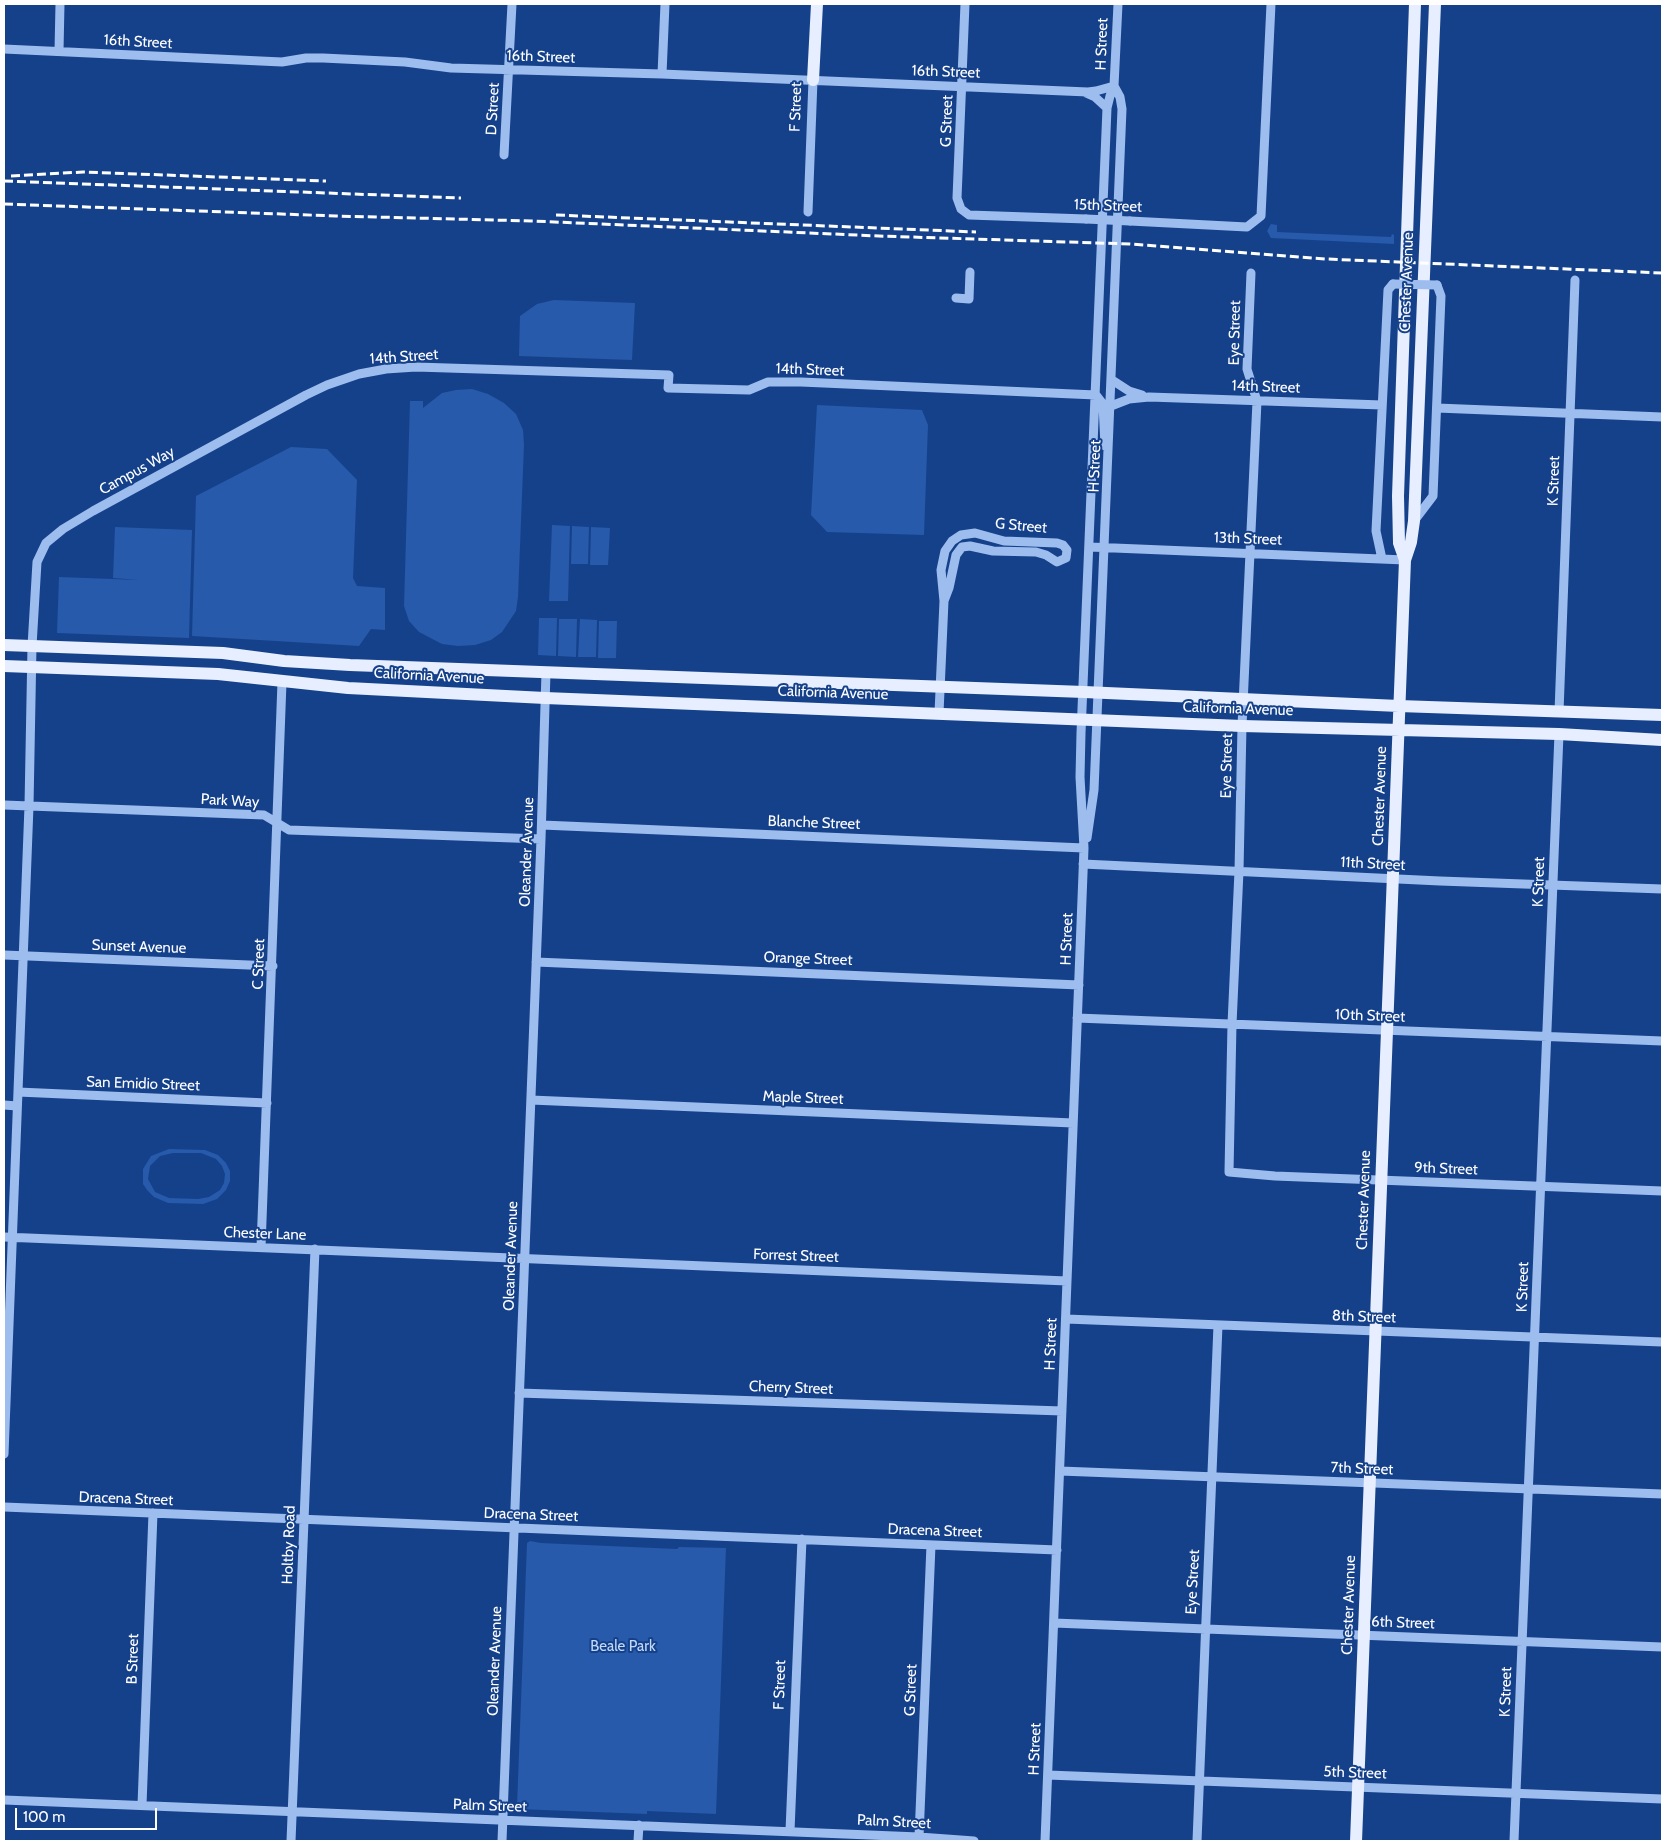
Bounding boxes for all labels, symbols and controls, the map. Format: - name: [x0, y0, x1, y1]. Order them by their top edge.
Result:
- street label: H Street: [1092, 17, 1112, 71]
- street label: 16th Street: [103, 31, 173, 53]
- street label: 16th Street: [506, 47, 576, 67]
- street label: 16th Street: [911, 62, 981, 82]
- street label: D Street: [483, 82, 503, 136]
- street label: F Street: [786, 82, 806, 132]
- street label: G Street: [937, 95, 957, 147]
- street label: 15th Street: [1074, 196, 1142, 216]
- street label: Chester Avenue: [1396, 232, 1418, 332]
- street label: Eye Street: [1225, 300, 1245, 366]
- street label: 14th Street: [369, 346, 439, 368]
- street label: 14th Street: [775, 360, 845, 380]
- street label: 14th Street: [1231, 377, 1301, 397]
- street label: H Street: [1085, 439, 1105, 493]
- street label: Campus Way: [96, 443, 178, 499]
- street label: K Street: [1544, 455, 1564, 507]
- street label: G Street: [994, 515, 1048, 537]
- street label: 13th Street: [1214, 529, 1282, 549]
- street label: California Avenue: [373, 664, 485, 688]
- street label: California Avenue: [777, 682, 889, 704]
- street label: California Avenue: [1182, 698, 1294, 720]
- street label: Eye Street: [1217, 733, 1237, 799]
- street label: Chester Avenue: [1369, 746, 1391, 846]
- street label: Park Way: [200, 790, 260, 812]
- street label: Oleander Avenue: [516, 797, 538, 907]
- street label: Blanche Street: [767, 812, 861, 834]
- street label: 11th Street: [1340, 853, 1406, 875]
- street label: K Street: [1529, 856, 1549, 908]
- street label: H Street: [1057, 912, 1077, 966]
- street label: Sunset Avenue: [91, 936, 187, 958]
- street label: C Street: [249, 938, 269, 990]
- street label: Orange Street: [763, 948, 853, 970]
- street label: 10th Street: [1334, 1006, 1406, 1026]
- street label: San Emidio Street: [86, 1073, 200, 1095]
- street label: Maple Street: [762, 1088, 844, 1108]
- street label: Chester Avenue: [1353, 1150, 1375, 1250]
- street label: 9th Street: [1414, 1159, 1478, 1179]
- street label: Oleander Avenue: [500, 1201, 522, 1311]
- street label: Chester Lane: [223, 1224, 307, 1244]
- street label: Forrest Street: [753, 1246, 839, 1266]
- street label: K Street: [1513, 1261, 1533, 1313]
- street label: 8th Street: [1332, 1307, 1396, 1327]
- street label: H Street: [1041, 1317, 1061, 1371]
- street label: Cherry Street: [749, 1378, 833, 1398]
- street label: 7th Street: [1330, 1459, 1394, 1479]
- street label: Dracena Street: [78, 1488, 174, 1510]
- street label: Dracena Street: [483, 1504, 579, 1526]
- street label: Holtby Road: [279, 1505, 299, 1585]
- street label: Dracena Street: [887, 1520, 983, 1542]
- street label: Eye Street: [1182, 1549, 1204, 1615]
- street label: Chester Avenue: [1338, 1555, 1360, 1655]
- street label: Oleander Avenue: [484, 1606, 506, 1716]
- street label: 6th Street: [1371, 1613, 1435, 1633]
- street label: B Street: [123, 1633, 143, 1685]
- park label: Beale Park: [590, 1638, 656, 1656]
- street label: F Street: [770, 1660, 790, 1710]
- street label: G Street: [901, 1664, 921, 1716]
- street label: K Street: [1496, 1666, 1516, 1718]
- street label: H Street: [1025, 1722, 1045, 1776]
- street label: 5th Street: [1323, 1763, 1387, 1783]
- street label: Palm Street: [453, 1796, 527, 1816]
- scale bar: [18, 1798, 160, 1830]
- text: 100 m: [23, 1808, 65, 1826]
- street label: Palm Street: [856, 1811, 932, 1833]

